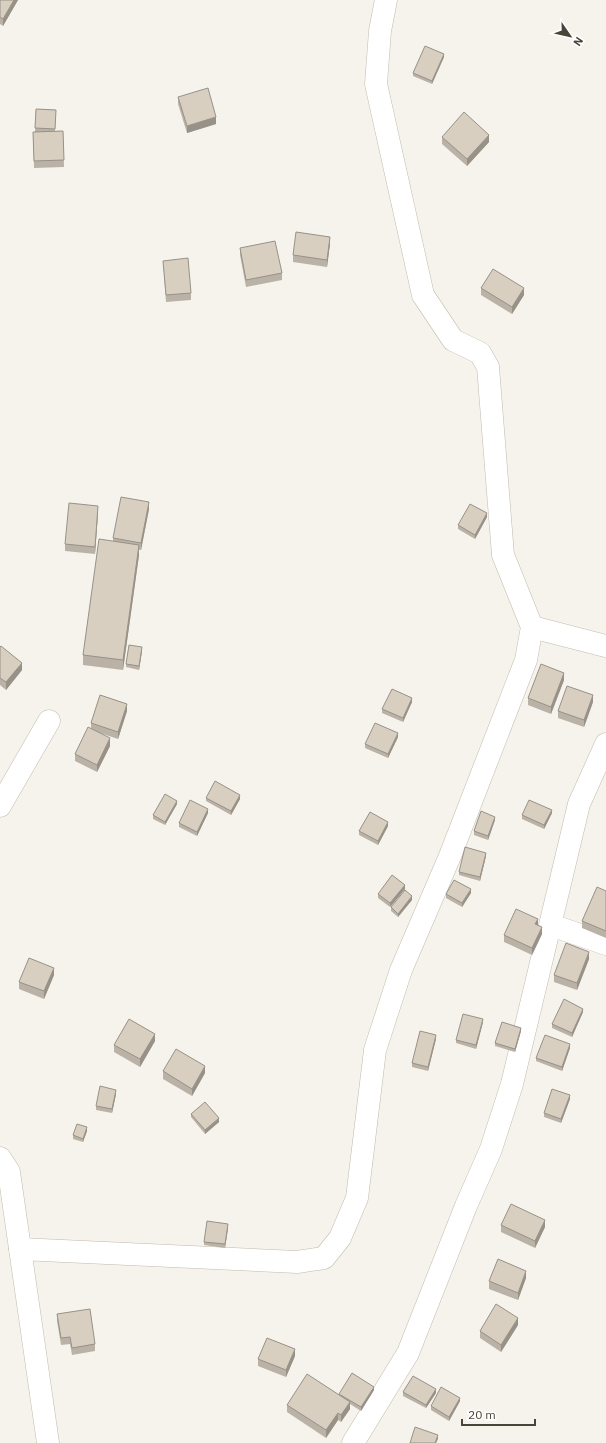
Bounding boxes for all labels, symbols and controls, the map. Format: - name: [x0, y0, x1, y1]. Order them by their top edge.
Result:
- north arrow: [550, 16, 590, 56]
- text: N: [570, 34, 586, 49]
- scale bar: [462, 1401, 535, 1427]
- text: 20 m: [468, 1407, 496, 1422]

